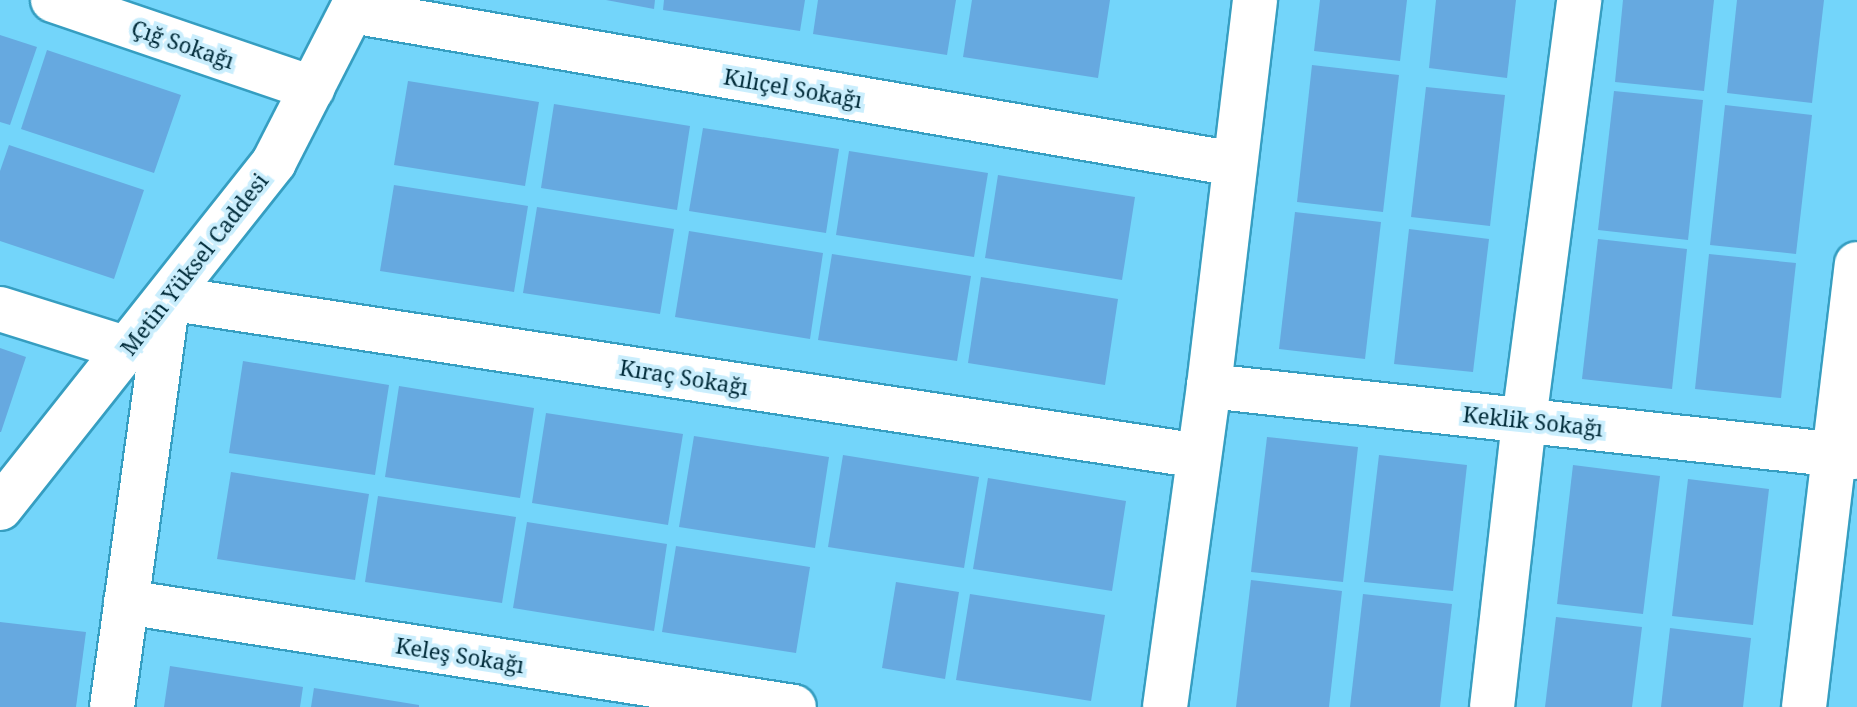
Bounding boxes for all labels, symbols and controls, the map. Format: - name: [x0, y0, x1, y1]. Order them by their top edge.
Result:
- street label: Çığ Sokağı: [128, 14, 238, 74]
- street label: Kılıçel Sokağı: [722, 63, 864, 113]
- street label: Metin Yüksel Caddesi: [115, 168, 273, 360]
- street label: Kıraç Sokağı: [618, 354, 750, 400]
- street label: Keklik Sokağı: [1462, 401, 1604, 441]
- street label: Keleş Sokağı: [394, 632, 526, 678]

